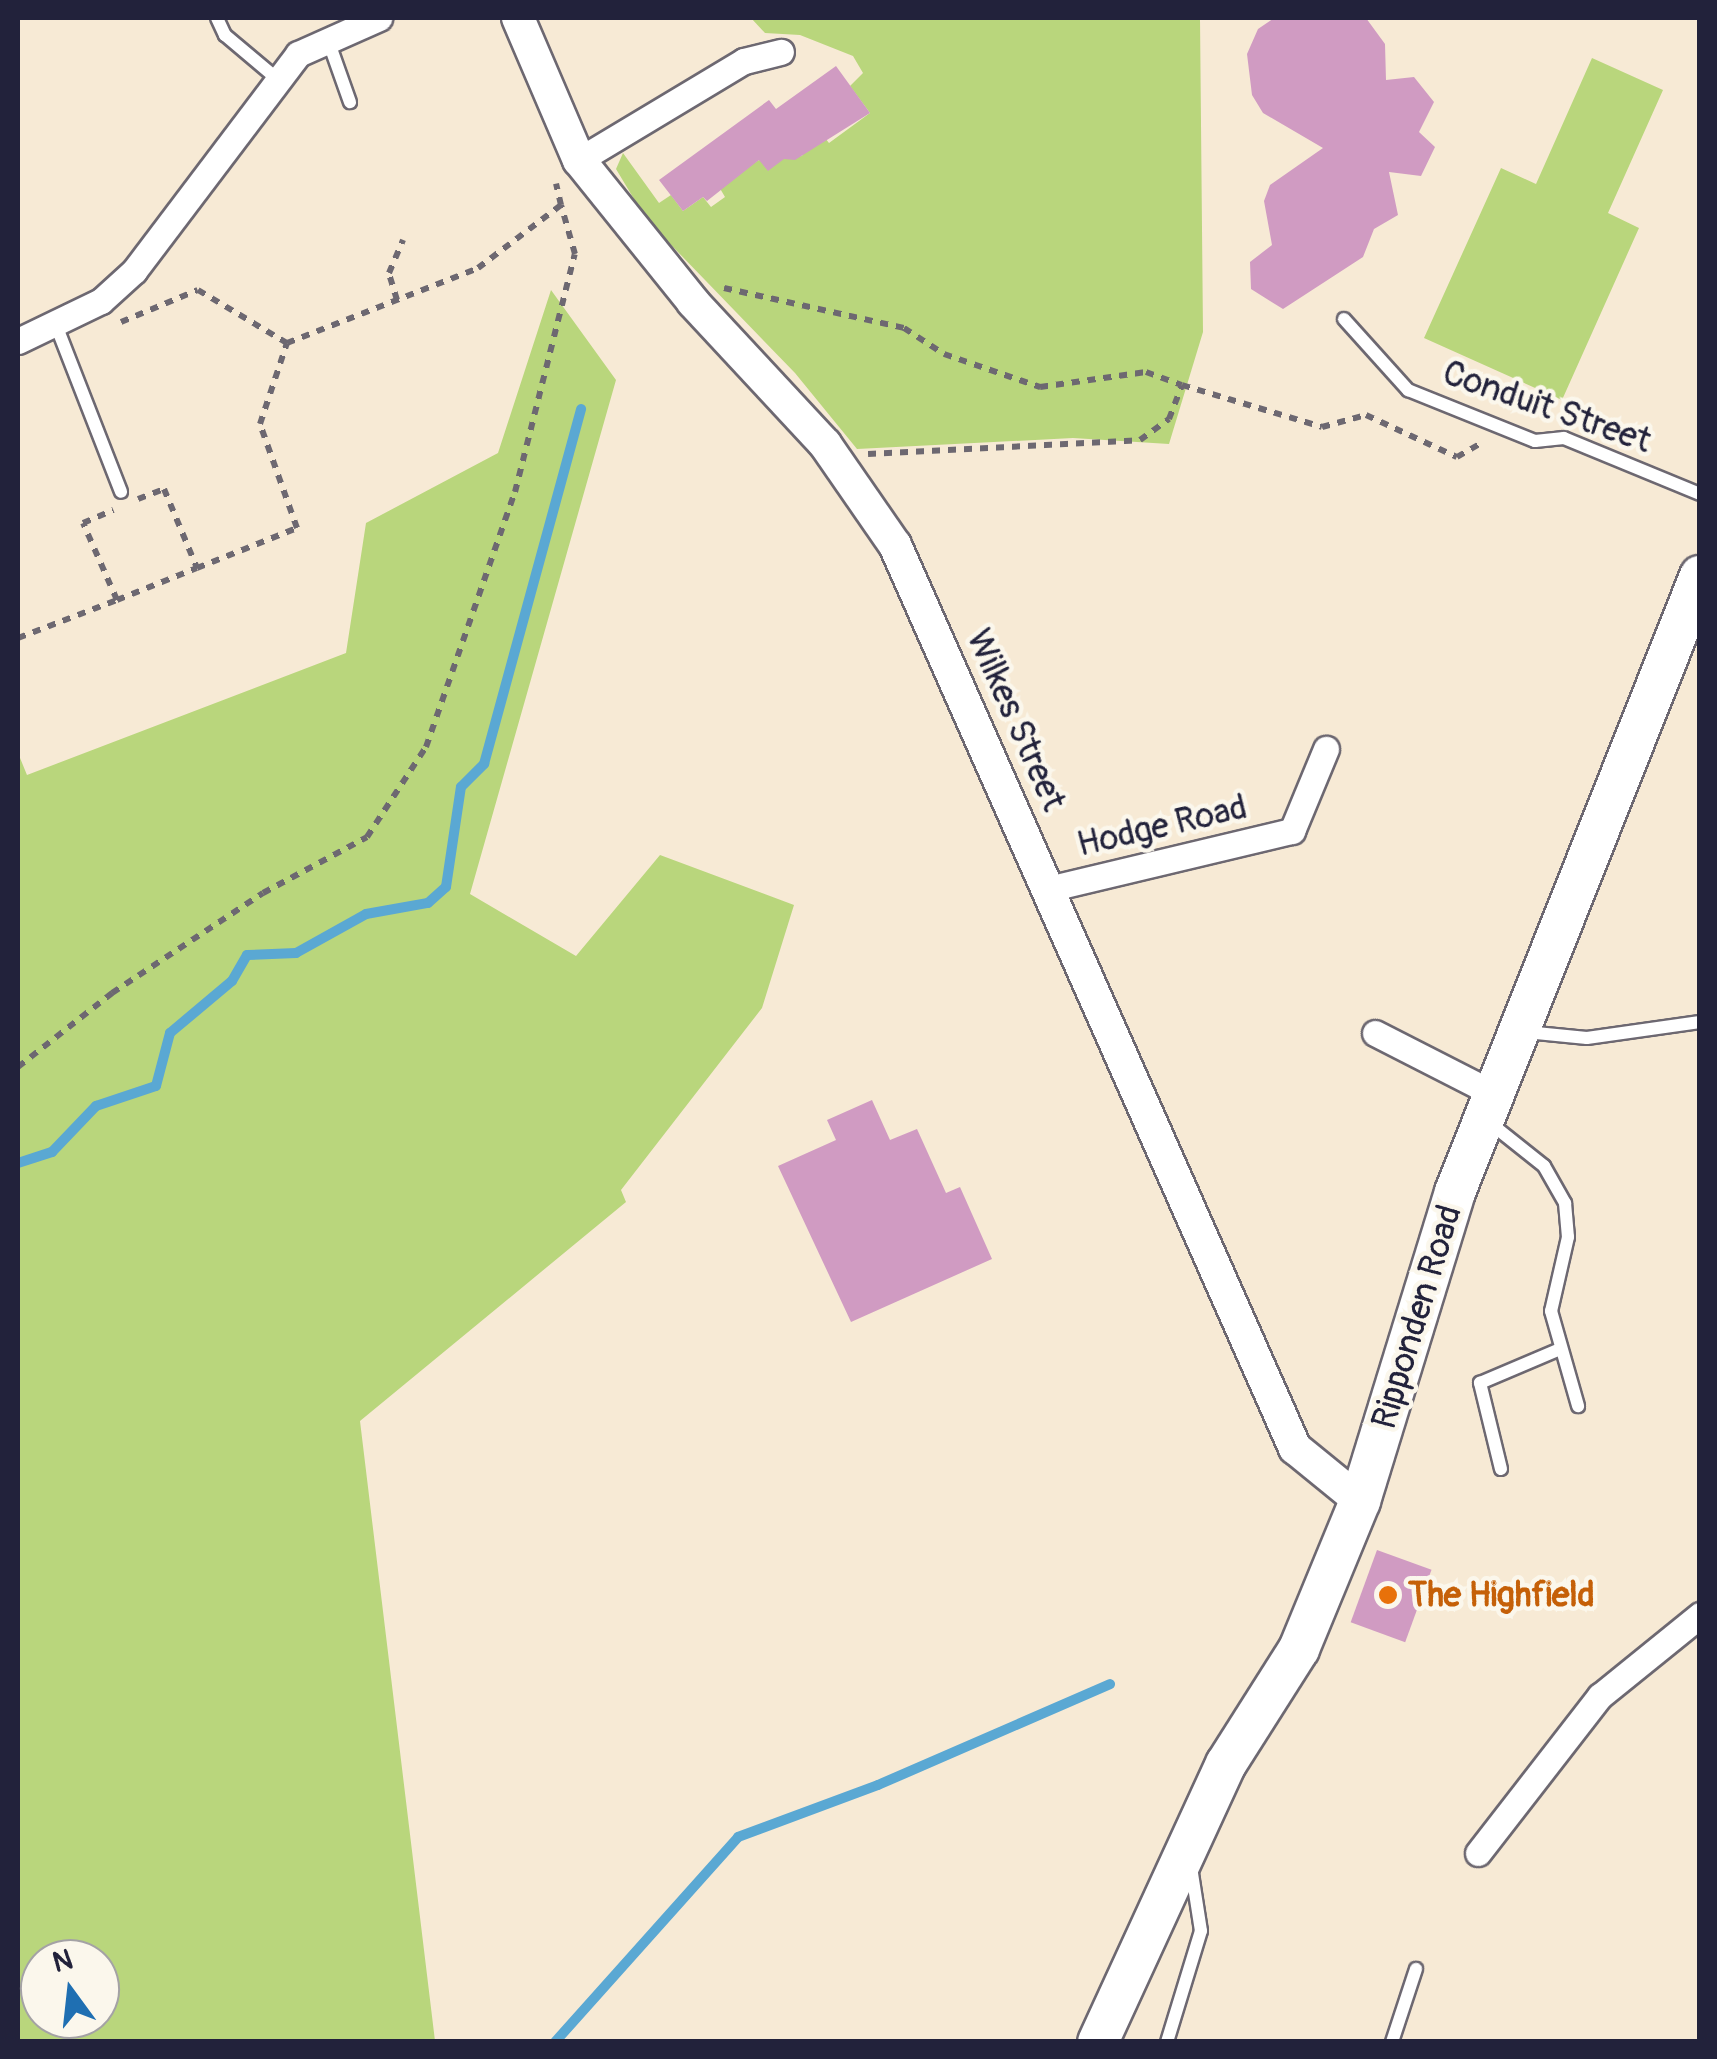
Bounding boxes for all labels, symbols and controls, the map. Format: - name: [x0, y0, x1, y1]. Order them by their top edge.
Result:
- street label: Conduit Street: [1437, 352, 1657, 462]
- street label: Wilkes Street: [957, 623, 1075, 817]
- street label: Hodge Road: [1073, 786, 1251, 866]
- street label: Ripponden Road: [1363, 1200, 1471, 1434]
- place label: The Highfield: [1408, 1574, 1595, 1616]
- marker: The Highfield: [1377, 1584, 1399, 1606]
- north arrow: [20, 1939, 120, 2039]
- text: N: [49, 1942, 76, 1981]

